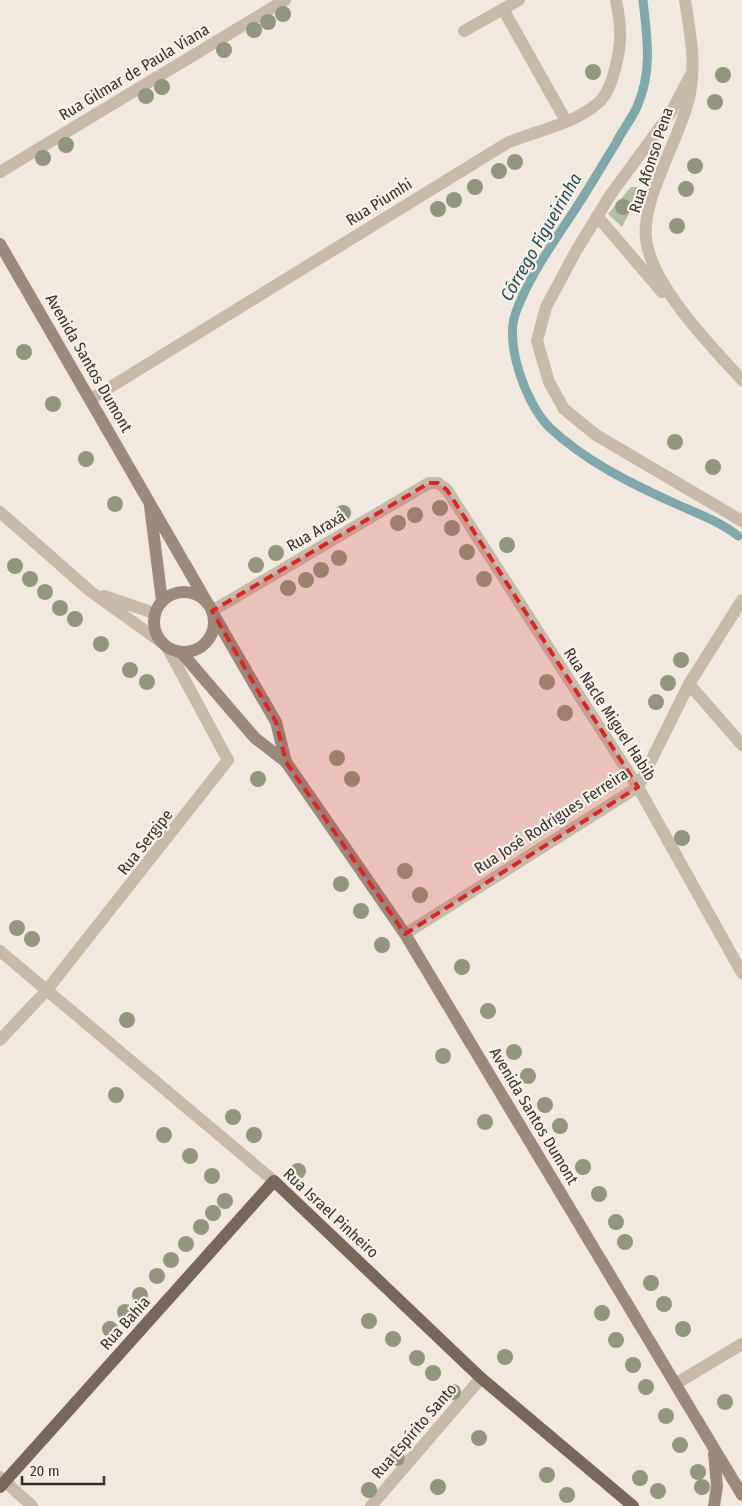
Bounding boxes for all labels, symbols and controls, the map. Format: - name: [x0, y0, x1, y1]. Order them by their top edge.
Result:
- street label: Rua Gilmar de Paula Viana: [56, 20, 213, 124]
- street label: Rua Afonso Pena: [625, 105, 677, 215]
- water label: Córrego Figueirinha: [495, 169, 587, 305]
- street label: Rua Piumhi: [342, 174, 416, 230]
- street label: Avenida Santos Dumont: [42, 291, 137, 436]
- street label: Rua Araxá: [283, 507, 349, 555]
- street label: Rua Nacle Miguel Habib: [560, 644, 660, 784]
- street label: Rua José Rodrigues Ferreira: [471, 764, 631, 878]
- street label: Rua Sergipe: [114, 805, 177, 879]
- street label: Avenida Santos Dumont: [486, 1044, 583, 1189]
- street label: Rua Israel Pinheiro: [279, 1164, 383, 1262]
- street label: Rua Bahia: [96, 1292, 154, 1354]
- street label: Rua Espírito Santo: [368, 1380, 460, 1482]
- scale bar: [22, 1454, 105, 1486]
- text: 20 m: [30, 1462, 60, 1480]

